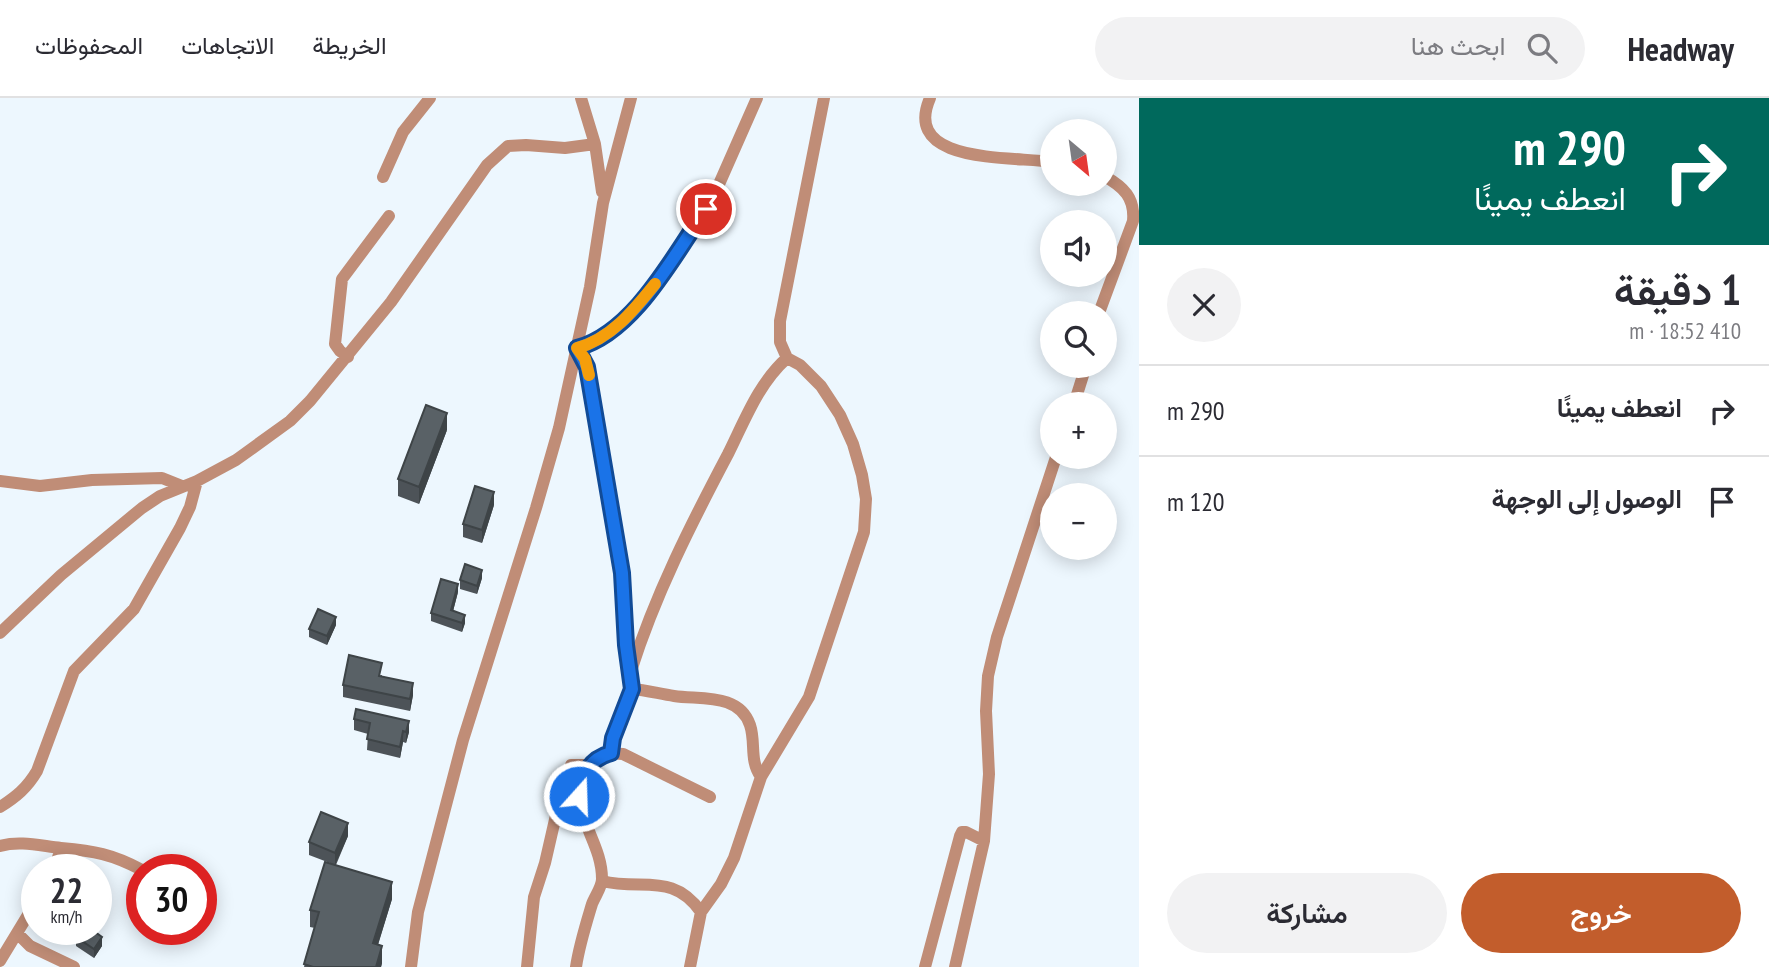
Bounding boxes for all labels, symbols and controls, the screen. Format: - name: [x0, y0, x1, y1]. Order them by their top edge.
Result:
- search box: [1095, 17, 1585, 80]
- text: Headway: [1627, 27, 1734, 70]
- text: ابحث هنا: [1411, 29, 1505, 62]
- icon: search: [1523, 29, 1561, 67]
- text: المحفوظات: [35, 30, 143, 61]
- text: الاتجاهات: [181, 30, 274, 61]
- text: الخريطة: [312, 30, 387, 61]
- text: 290 m: [1513, 115, 1626, 179]
- north arrow: [1040, 119, 1116, 196]
- map controls: [1040, 119, 1117, 560]
- icon: right: [1650, 126, 1741, 217]
- text: انعطف يمينًا: [1474, 177, 1626, 219]
- pin: [676, 179, 736, 239]
- icon: arrive: [687, 190, 725, 228]
- button: sound: [1040, 210, 1117, 287]
- text: 1 دقيقة: [1614, 262, 1741, 317]
- button: close: [1167, 268, 1241, 342]
- button: search: [1040, 301, 1117, 378]
- text: 410 m · 18:52: [1629, 316, 1741, 345]
- text: انعطف يمينًا: [1557, 391, 1682, 424]
- button: +: [1040, 392, 1117, 469]
- icon: right: [1703, 392, 1741, 430]
- text: 290 m: [1167, 394, 1225, 427]
- text: الوصول إلى الوجهة: [1492, 482, 1682, 515]
- button: −: [1040, 483, 1117, 560]
- icon: arrive: [1703, 483, 1741, 521]
- text: 120 m: [1167, 485, 1225, 518]
- position arrow: [542, 759, 616, 833]
- speed limit sign: 30: [126, 854, 217, 945]
- text: 22: [50, 867, 83, 913]
- button: مشاركة: [1167, 873, 1447, 953]
- button: خروج: [1461, 873, 1741, 953]
- text: km/h: [51, 905, 82, 928]

